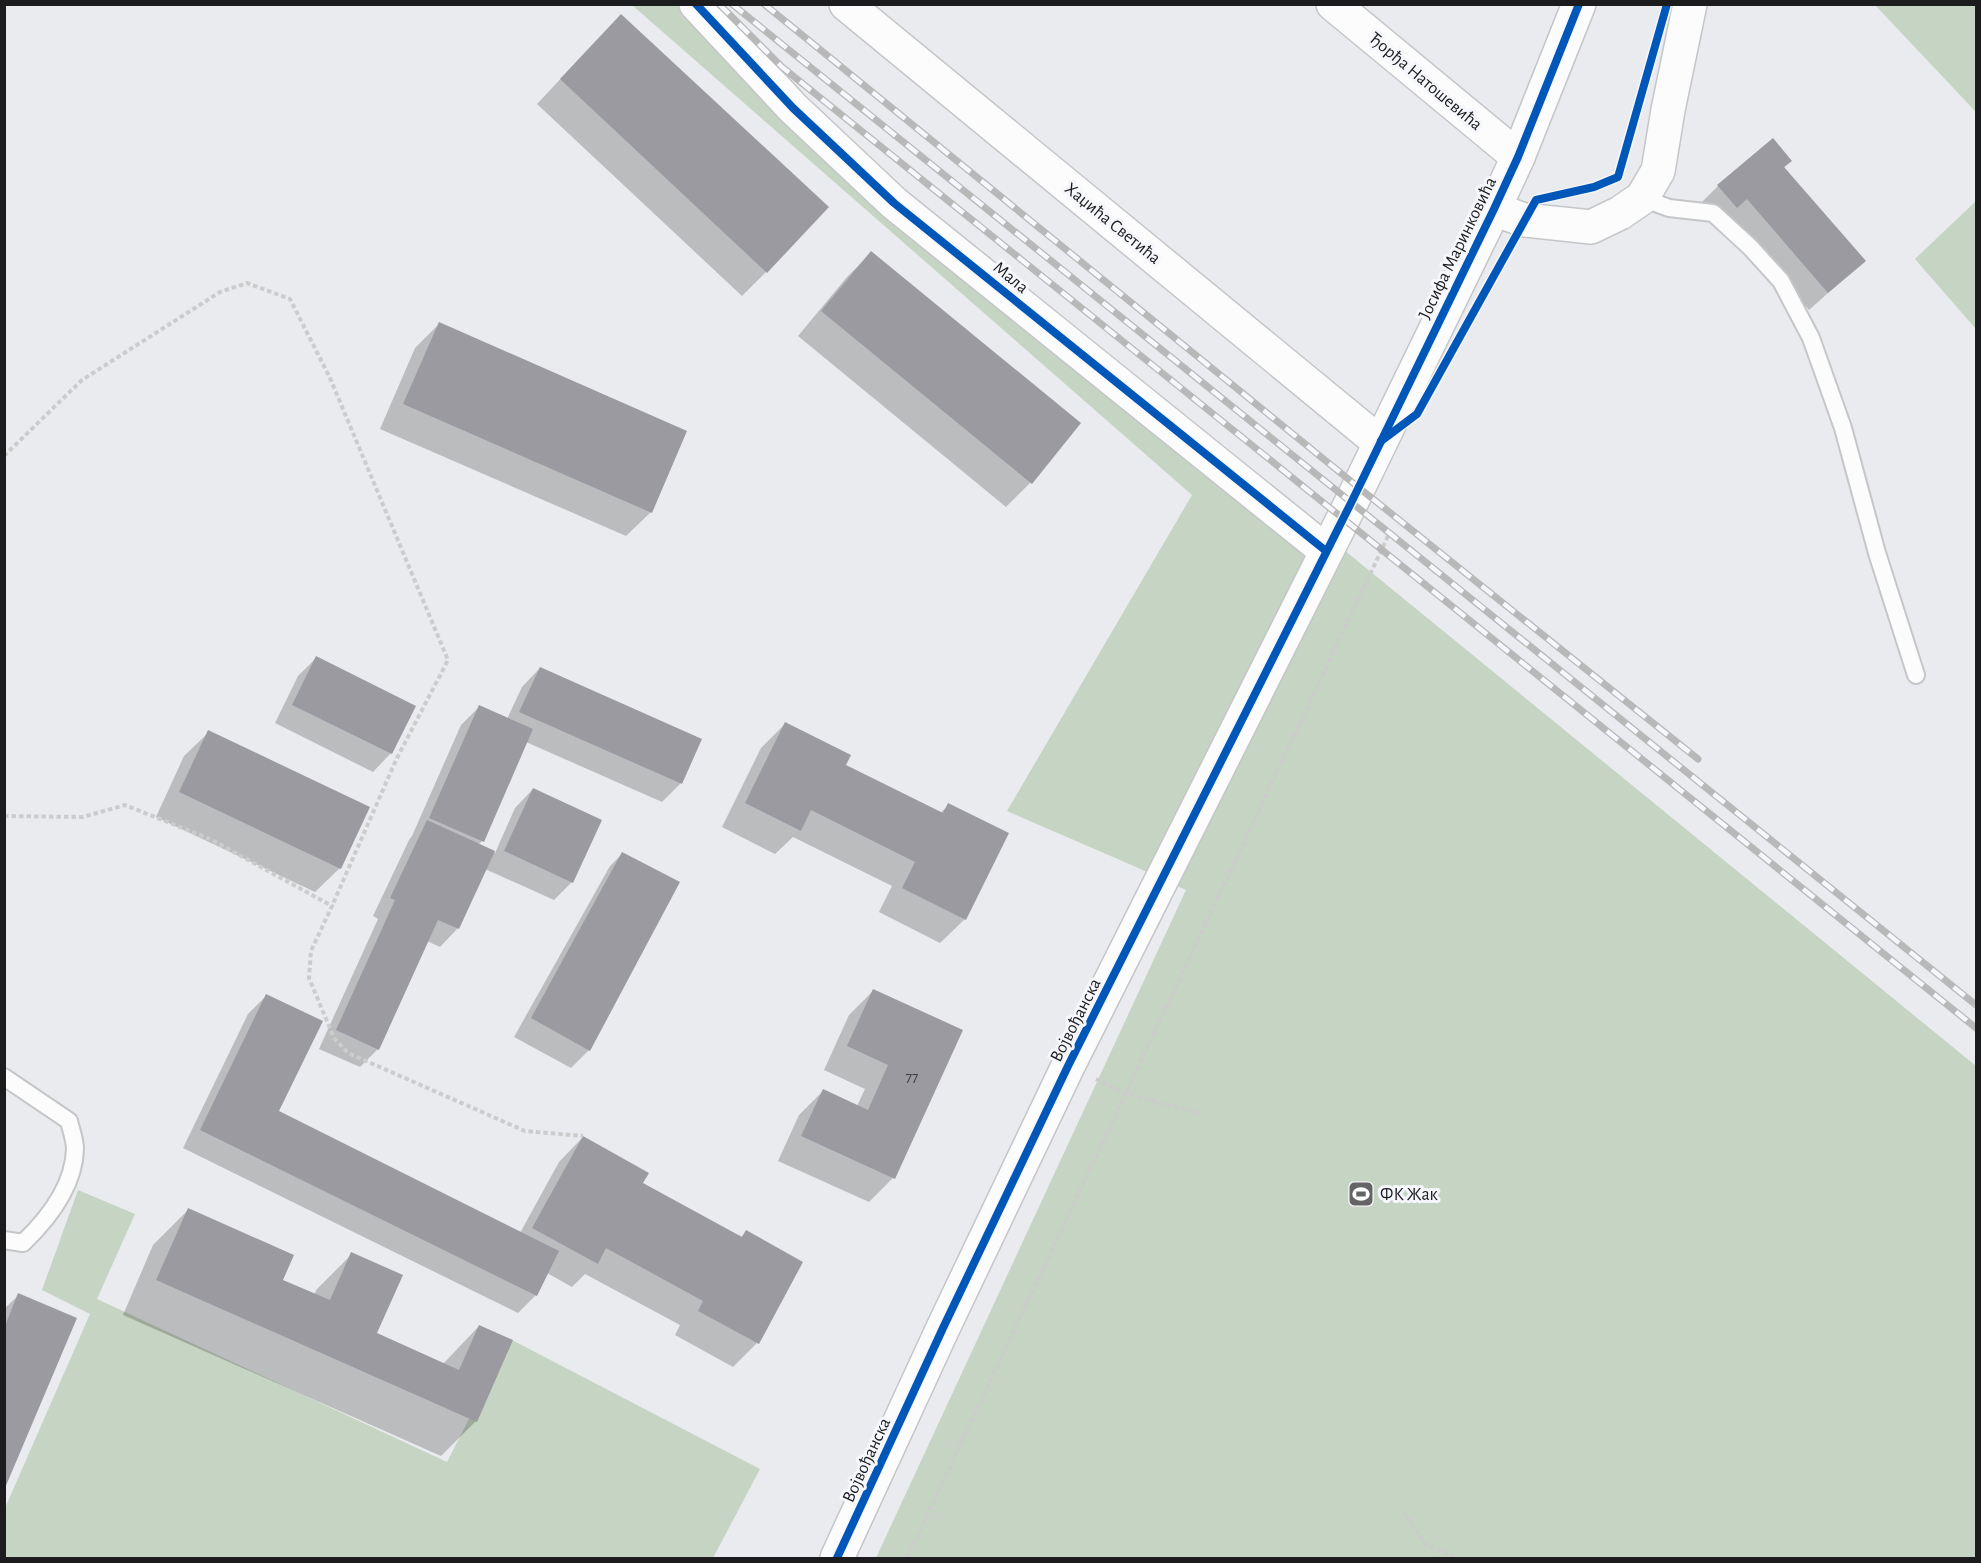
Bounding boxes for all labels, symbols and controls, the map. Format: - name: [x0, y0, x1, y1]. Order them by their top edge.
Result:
- street label: Ђорђа Натошевића: [1365, 29, 1485, 134]
- street label: Јосифа Маринковића: [1416, 174, 1500, 322]
- street label: Хаџића Светића: [1061, 180, 1164, 268]
- street label: Мала: [989, 258, 1031, 297]
- street label: Војвођанска: [1047, 976, 1105, 1065]
- house number: 77: [906, 1070, 918, 1085]
- sports icon: ФК Жак: [1346, 1179, 1376, 1209]
- place label: ФК Жак: [1380, 1186, 1439, 1204]
- street label: Војвођанска: [840, 1415, 894, 1505]

